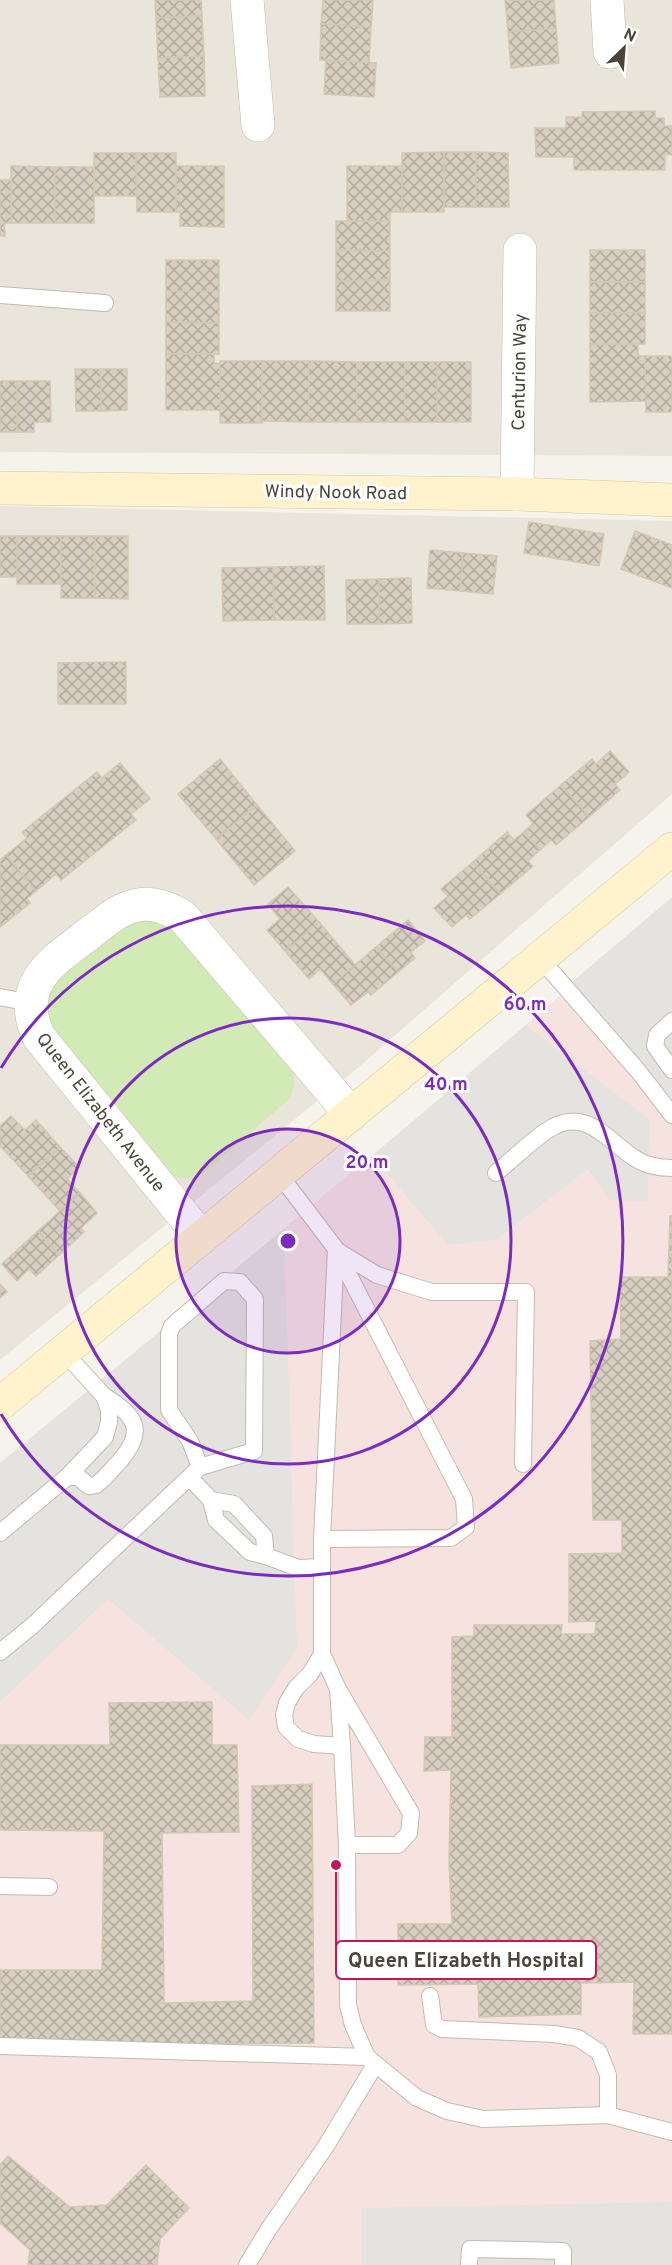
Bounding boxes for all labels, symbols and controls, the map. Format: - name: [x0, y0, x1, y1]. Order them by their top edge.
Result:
- north arrow: [594, 18, 654, 78]
- text: N: [620, 25, 639, 48]
- street label: Centurion Way: [508, 313, 533, 431]
- street label: Windy Nook Road: [264, 481, 407, 506]
- text: 60 m: [503, 994, 547, 1017]
- street label: Queen Elizabeth Avenue: [30, 1029, 169, 1197]
- text: 40 m: [424, 1074, 468, 1097]
- text: 20 m: [345, 1152, 389, 1175]
- centre of rings: [278, 1231, 298, 1251]
- callout: Queen Elizabeth Hospital: [336, 1941, 596, 1979]
- text: Queen Elizabeth Hospital: [348, 1949, 584, 1975]

